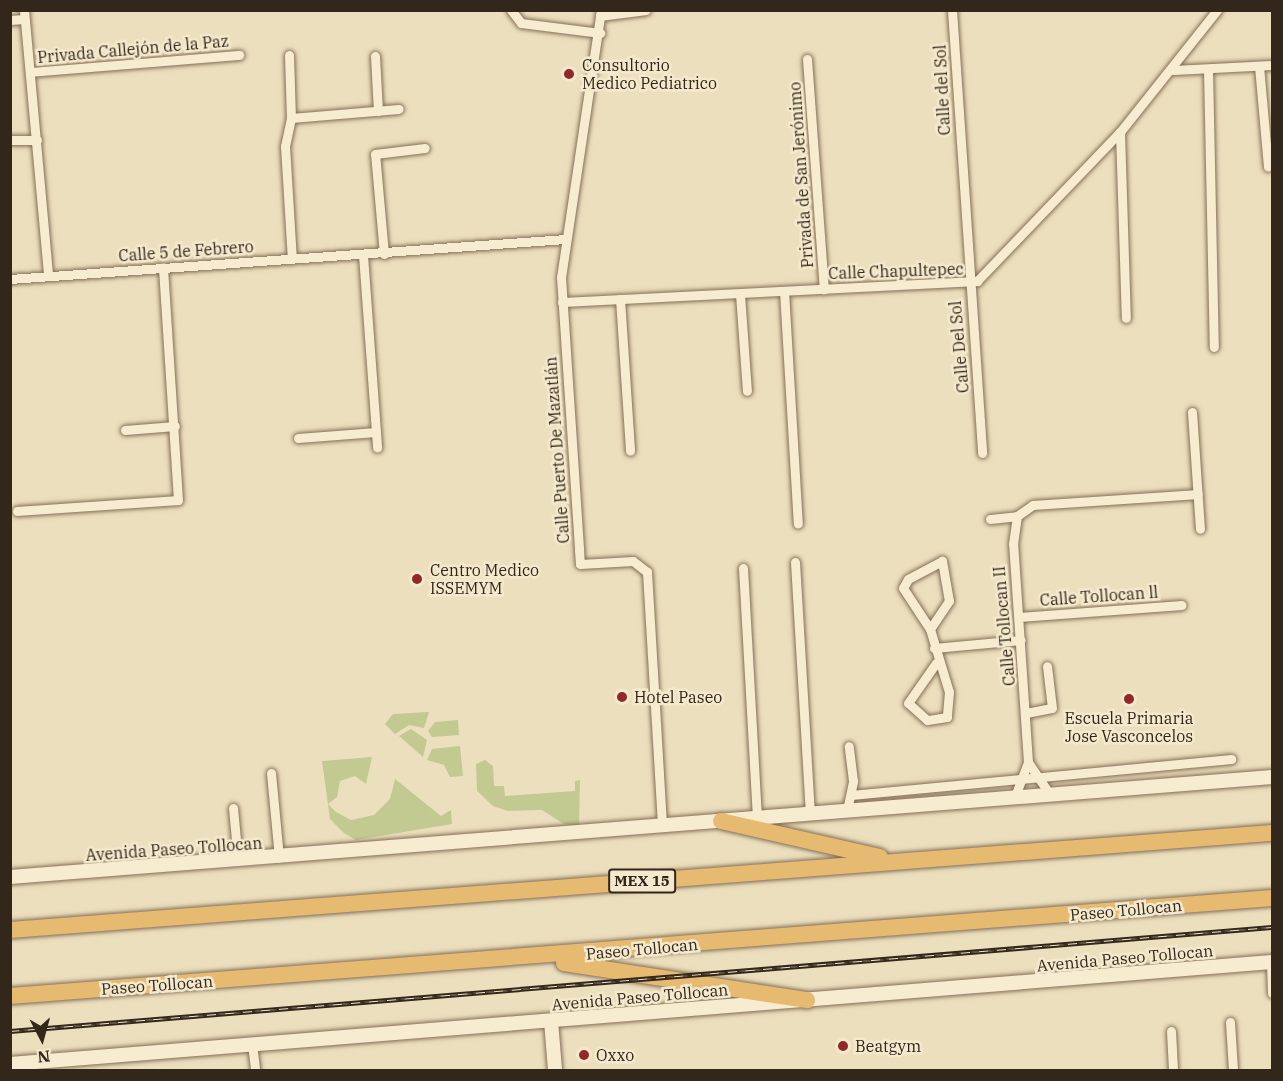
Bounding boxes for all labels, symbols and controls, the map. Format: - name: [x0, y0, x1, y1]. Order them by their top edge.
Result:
- street label: Privada Callejón de la Paz: [37, 31, 229, 67]
- street label: Calle del Sol: [930, 44, 954, 136]
- place label: Consultorio Medico Pediatrico: [582, 55, 717, 93]
- marker: Consultorio Medico Pediatrico: [560, 65, 578, 83]
- street label: Privada de San Jerónimo: [785, 81, 817, 269]
- street label: Calle 5 de Febrero: [118, 237, 254, 265]
- street label: Calle Chapultepec: [828, 259, 964, 283]
- street label: Calle Del Sol: [945, 300, 973, 394]
- street label: Calle Puerto De Mazatlán: [541, 356, 573, 544]
- place label: Centro Medico ISSEMYM: [430, 560, 539, 598]
- street label: Calle Tollocan II: [989, 565, 1019, 687]
- marker: Centro Medico ISSEMYM: [408, 570, 426, 588]
- street label: Calle Tollocan ll: [1039, 582, 1159, 610]
- place label: Hotel Paseo: [634, 687, 722, 707]
- marker: Hotel Paseo: [615, 690, 629, 704]
- marker: Escuela Primaria Jose Vasconcelos: [1122, 692, 1136, 706]
- place label: Escuela Primaria Jose Vasconcelos: [1065, 708, 1193, 746]
- street label: Avenida Paseo Tollocan: [85, 833, 263, 865]
- road number: MEX 15: [608, 869, 676, 893]
- street label: Paseo Tollocan: [1069, 896, 1183, 924]
- street label: Paseo Tollocan: [585, 935, 699, 963]
- street label: Avenida Paseo Tollocan: [1036, 941, 1214, 975]
- street label: Paseo Tollocan: [100, 972, 214, 998]
- street label: Avenida Paseo Tollocan: [551, 980, 729, 1014]
- north arrow: [12, 1009, 72, 1069]
- place label: Beatgym: [855, 1036, 921, 1056]
- marker: Beatgym: [836, 1039, 850, 1053]
- place label: Oxxo: [596, 1045, 634, 1065]
- text: N: [37, 1046, 51, 1068]
- marker: Oxxo: [577, 1048, 591, 1062]

